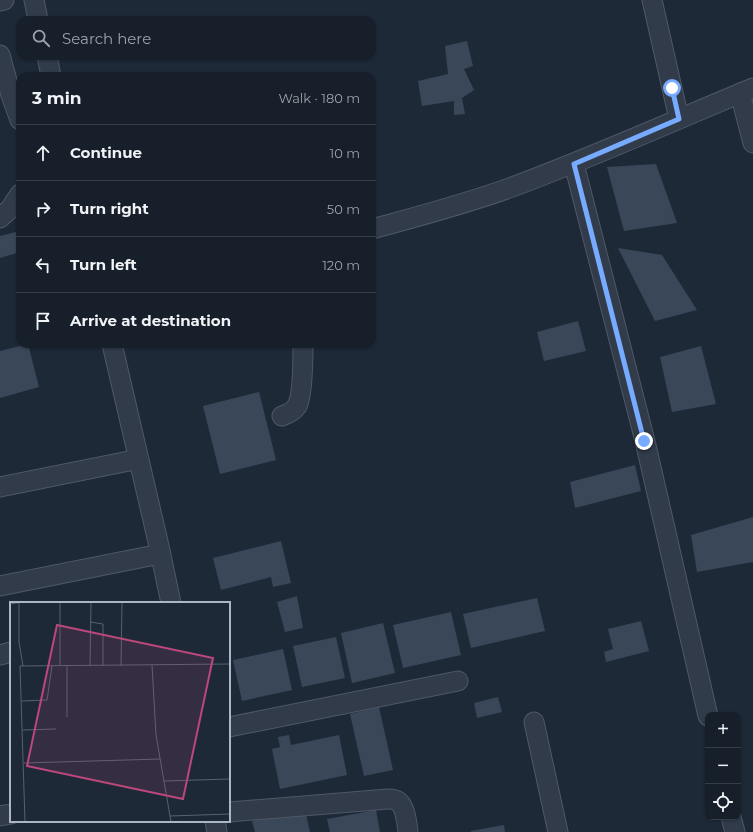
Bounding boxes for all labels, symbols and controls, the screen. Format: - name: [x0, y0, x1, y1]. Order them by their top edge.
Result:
- search box: [16, 16, 376, 60]
- icon: search: [30, 27, 52, 49]
- text: Search here: [62, 29, 151, 48]
- route start: [663, 79, 681, 97]
- text: 3 min: [32, 88, 82, 108]
- text: Walk · 180 m: [278, 90, 360, 106]
- icon: ahead: [32, 142, 54, 164]
- text: Continue: [70, 143, 142, 162]
- text: 10 m: [330, 145, 360, 161]
- icon: right: [32, 198, 54, 220]
- text: Turn right: [70, 199, 149, 218]
- text: 50 m: [327, 201, 360, 217]
- icon: left: [32, 254, 54, 276]
- text: Turn left: [70, 255, 137, 274]
- text: 120 m: [322, 257, 360, 273]
- icon: arrive: [32, 310, 54, 332]
- text: Arrive at destination: [70, 311, 231, 330]
- route end: [635, 432, 653, 450]
- inset map: [10, 602, 230, 822]
- map controls: [705, 712, 741, 820]
- button: +: [705, 712, 741, 748]
- button: −: [705, 748, 741, 784]
- button: locate: [705, 784, 741, 820]

